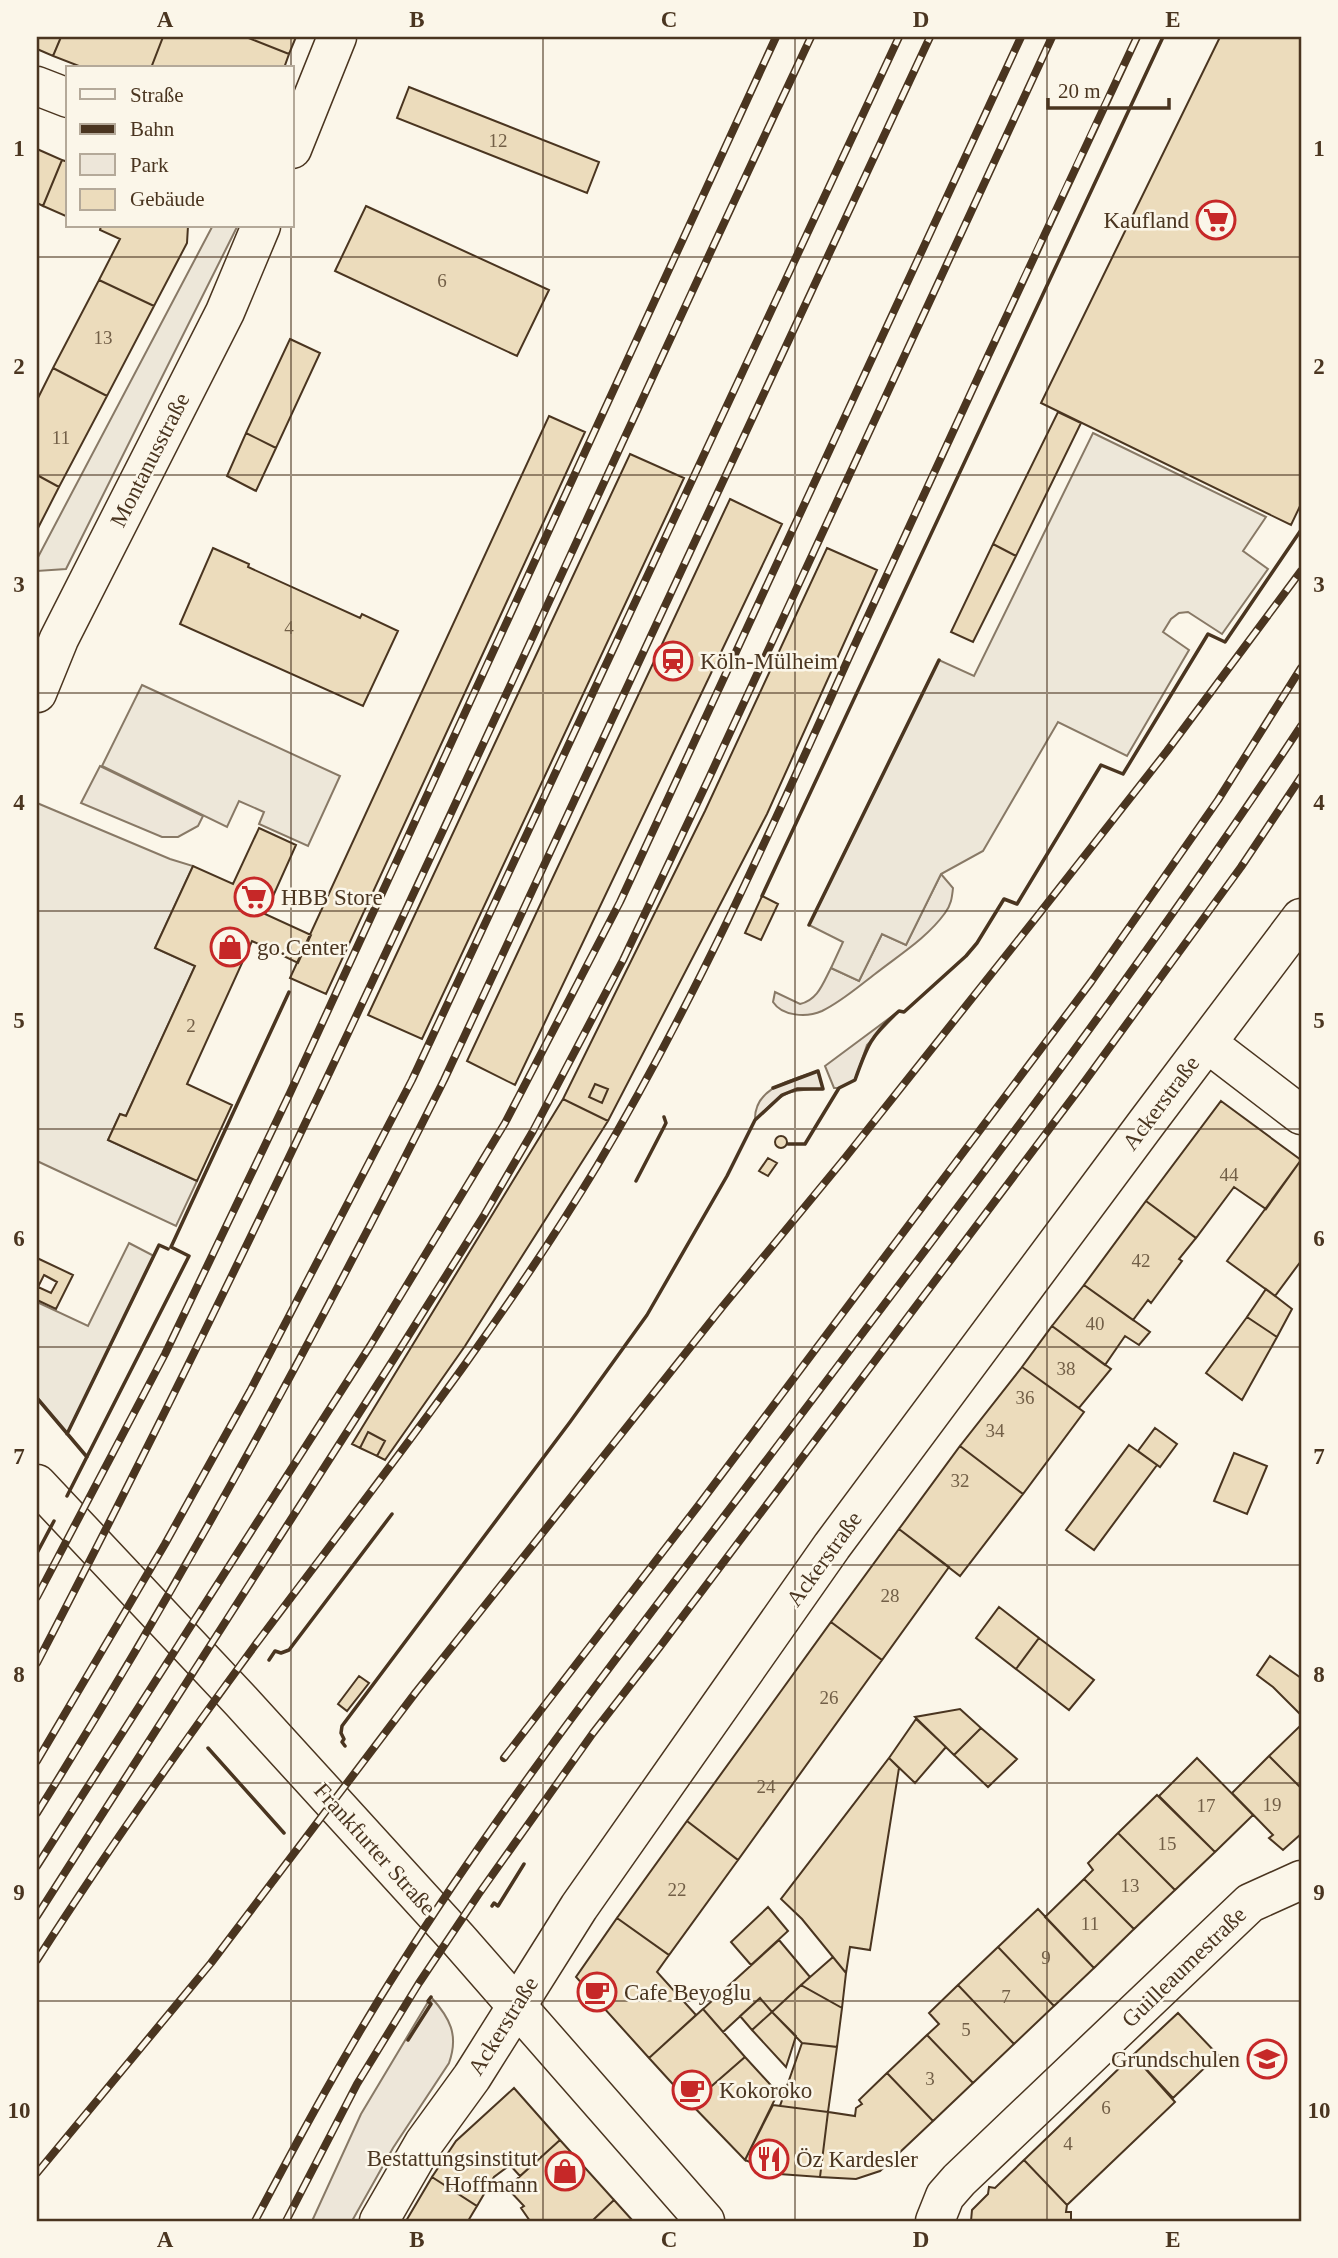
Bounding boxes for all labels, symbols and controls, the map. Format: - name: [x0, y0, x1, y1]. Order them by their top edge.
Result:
- text: A: [157, 7, 174, 32]
- text: B: [409, 7, 425, 32]
- text: C: [661, 7, 677, 32]
- text: D: [913, 7, 929, 32]
- text: E: [1165, 7, 1181, 32]
- legend: [66, 66, 294, 228]
- scale bar: [1048, 66, 1168, 110]
- text: 20 m: [1058, 79, 1101, 103]
- text: Straße: [130, 83, 184, 107]
- text: Bahn: [130, 117, 175, 141]
- house number: 12: [489, 130, 508, 151]
- text: 1: [13, 136, 25, 161]
- text: 1: [1313, 136, 1325, 161]
- text: Park: [130, 153, 169, 177]
- text: Gebäude: [130, 187, 205, 211]
- supermarket icon: Kaufland: [1195, 199, 1237, 241]
- place label: Kaufland: [1103, 208, 1189, 233]
- house number: 6: [437, 270, 447, 291]
- house number: 13: [94, 327, 113, 348]
- text: 2: [13, 354, 25, 379]
- text: 2: [1313, 354, 1325, 379]
- street label: Montanusstraße: [106, 389, 194, 531]
- house number: 11: [52, 427, 70, 448]
- text: 3: [13, 572, 25, 597]
- text: 3: [1313, 572, 1325, 597]
- house number: 4: [284, 617, 294, 638]
- station icon: Köln-Mülheim: [652, 640, 694, 682]
- place label: Köln-Mülheim: [700, 649, 838, 674]
- text: 4: [13, 790, 25, 815]
- text: 4: [1313, 790, 1325, 815]
- supermarket icon: HBB Store: [233, 876, 275, 918]
- place label: HBB Store: [281, 885, 383, 910]
- shop icon: go.Center: [209, 926, 251, 968]
- place label: go.Center: [257, 935, 347, 960]
- text: 5: [13, 1008, 25, 1033]
- text: 5: [1313, 1008, 1325, 1033]
- house number: 2: [186, 1015, 196, 1036]
- street label: Ackerstraße: [1118, 1051, 1204, 1155]
- house number: 44: [1220, 1164, 1239, 1185]
- text: 6: [13, 1226, 25, 1251]
- text: 6: [1313, 1226, 1325, 1251]
- house number: 42: [1132, 1250, 1151, 1271]
- house number: 40: [1086, 1313, 1105, 1334]
- house number: 38: [1057, 1358, 1076, 1379]
- house number: 36: [1016, 1387, 1035, 1408]
- house number: 34: [986, 1420, 1005, 1441]
- text: 7: [13, 1444, 25, 1469]
- text: 7: [1313, 1444, 1325, 1469]
- house number: 32: [951, 1470, 970, 1491]
- street label: Ackerstraße: [781, 1507, 867, 1611]
- house number: 28: [881, 1585, 900, 1606]
- text: 8: [13, 1662, 25, 1687]
- text: 8: [1313, 1662, 1325, 1687]
- house number: 26: [820, 1687, 839, 1708]
- house number: 24: [757, 1776, 776, 1797]
- street label: Frankfurter Straße: [309, 1778, 441, 1920]
- house number: 19: [1263, 1794, 1282, 1815]
- house number: 17: [1197, 1795, 1216, 1816]
- house number: 15: [1158, 1833, 1177, 1854]
- house number: 13: [1121, 1875, 1140, 1896]
- house number: 22: [668, 1879, 687, 1900]
- text: 9: [13, 1880, 25, 1905]
- text: 9: [1313, 1880, 1325, 1905]
- street label: Guilleaumestraße: [1117, 1902, 1251, 2032]
- house number: 11: [1081, 1913, 1099, 1934]
- house number: 9: [1041, 1947, 1051, 1968]
- cafe icon: Cafe Beyoglu: [576, 1971, 618, 2013]
- street label: Ackerstraße: [463, 1972, 543, 2080]
- place label: Cafe Beyoglu: [624, 1980, 752, 2005]
- house number: 7: [1001, 1986, 1011, 2007]
- house number: 5: [961, 2019, 971, 2040]
- school or university icon: Grundschulen: [1246, 2038, 1288, 2080]
- place label: Grundschulen: [1111, 2047, 1240, 2072]
- house number: 3: [925, 2068, 935, 2089]
- cafe icon: Kokoroko: [671, 2069, 713, 2111]
- place label: Kokoroko: [719, 2078, 812, 2103]
- house number: 6: [1101, 2097, 1111, 2118]
- text: 10: [8, 2098, 31, 2123]
- text: 10: [1308, 2098, 1331, 2123]
- house number: 4: [1063, 2133, 1073, 2154]
- restaurant icon: Öz Kardesler: [748, 2138, 790, 2180]
- place label: Bestattungsinstitut Hoffmann: [367, 2146, 539, 2197]
- place label: Öz Kardesler: [796, 2147, 918, 2172]
- shop icon: Bestattungsinstitut Hoffmann: [544, 2150, 586, 2192]
- text: A: [157, 2227, 174, 2252]
- text: B: [409, 2227, 425, 2252]
- text: C: [661, 2227, 677, 2252]
- text: D: [913, 2227, 929, 2252]
- text: E: [1165, 2227, 1181, 2252]

